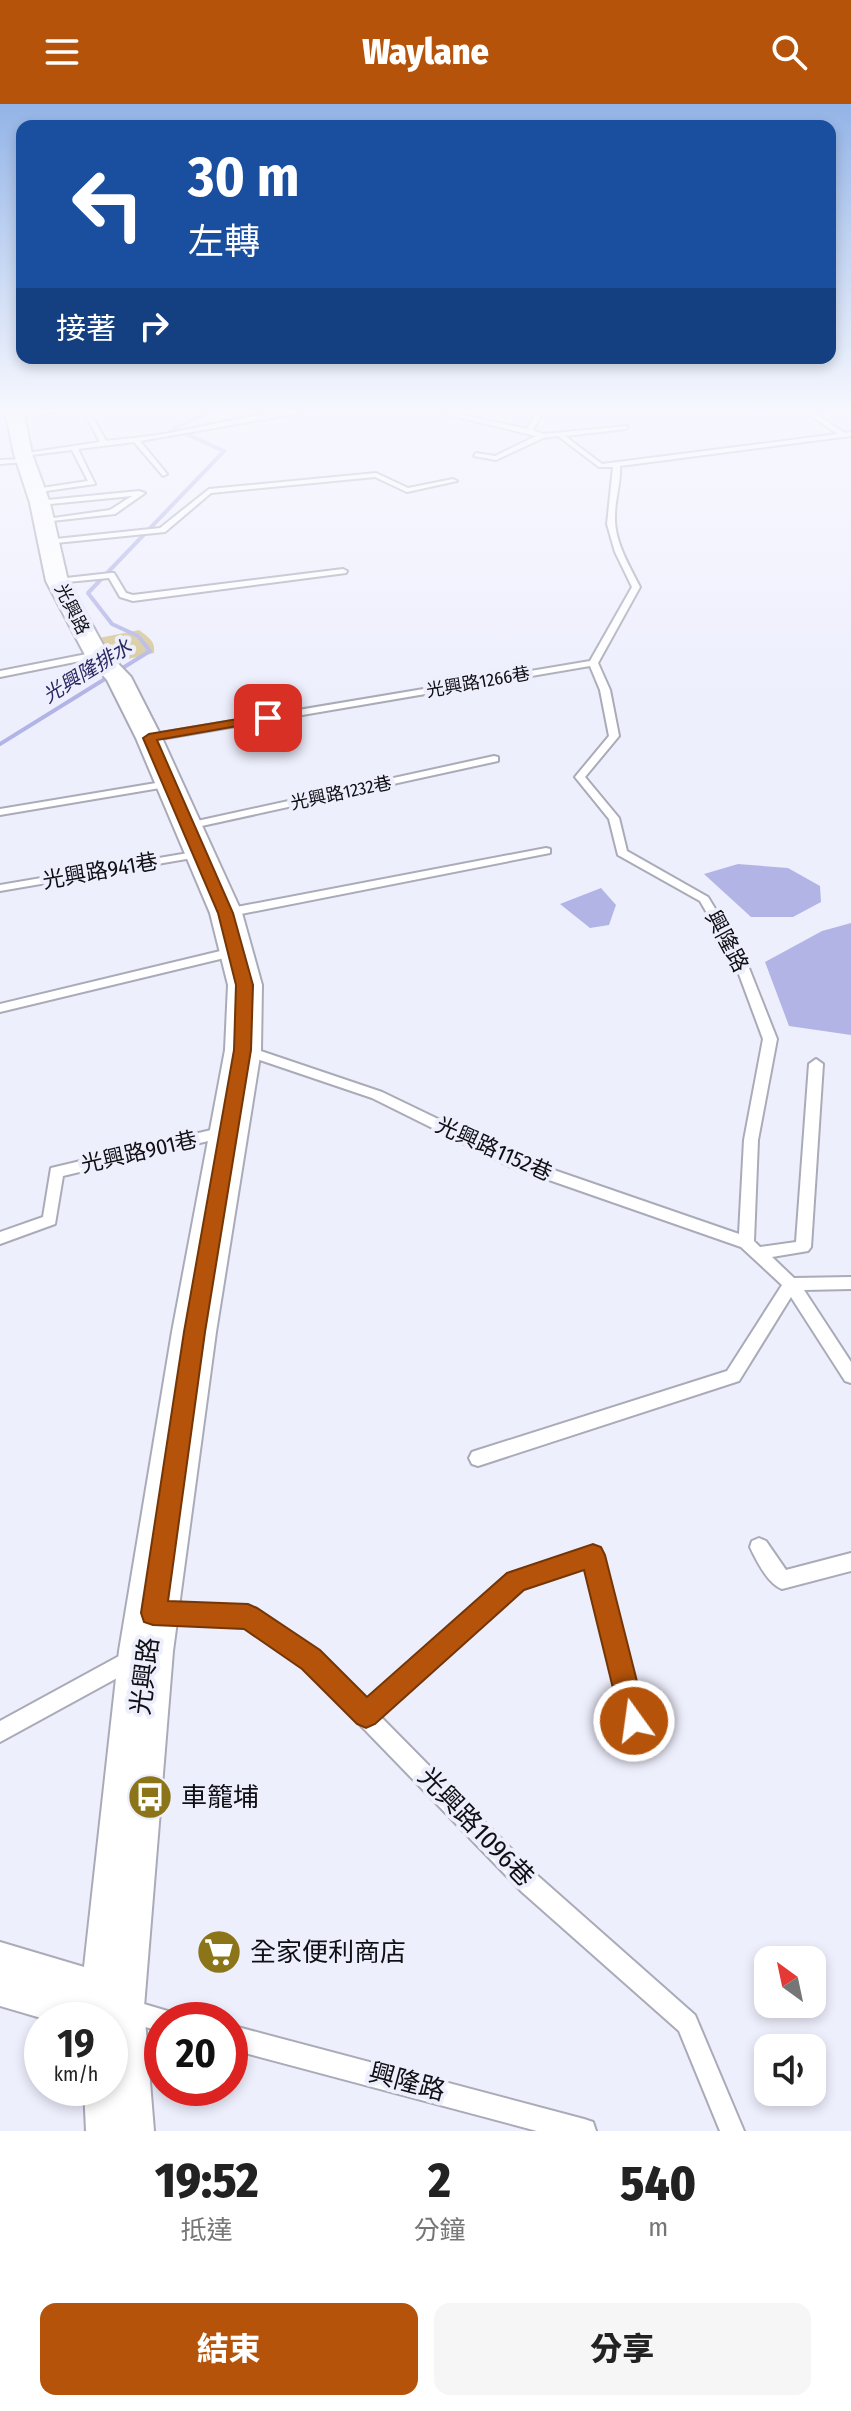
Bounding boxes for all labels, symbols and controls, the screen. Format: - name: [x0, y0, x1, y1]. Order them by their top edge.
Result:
- icon: menu: [40, 30, 84, 74]
- text: Waylane: [362, 30, 489, 74]
- icon: search: [767, 30, 811, 74]
- text: 30 m: [188, 144, 299, 211]
- icon: left: [56, 152, 160, 256]
- text: 左轉: [188, 220, 260, 264]
- icon: right: [132, 304, 176, 348]
- text: 接著: [56, 311, 116, 347]
- street label: 光興路: [50, 580, 94, 638]
- water label: 光興隆排水: [38, 634, 137, 708]
- street label: 光興路1266巷: [424, 662, 532, 702]
- pin: [234, 684, 302, 752]
- icon: arrive: [246, 696, 290, 740]
- street label: 光興路1232巷: [288, 772, 394, 814]
- street label: 光興路941巷: [40, 848, 160, 894]
- street label: 興隆路: [700, 906, 754, 976]
- street label: 光興路1152巷: [432, 1111, 556, 1187]
- street label: 光興路901巷: [78, 1126, 200, 1178]
- street label: 光興路: [125, 1635, 165, 1717]
- position arrow: [592, 1679, 676, 1763]
- street label: 光興路1096巷: [412, 1761, 540, 1893]
- bus stop icon: 車籠埔: [126, 1773, 174, 1821]
- place label: 車籠埔: [181, 1782, 259, 1813]
- supermarket icon: 全家便利商店: [195, 1928, 243, 1976]
- place label: 全家便利商店: [250, 1937, 406, 1968]
- north arrow: [754, 1946, 826, 2018]
- map controls: [754, 1946, 826, 2106]
- speed limit sign: 20: [144, 2002, 248, 2106]
- text: 19: [57, 2020, 95, 2068]
- button: sound: [754, 2034, 826, 2106]
- street label: 興隆路: [365, 2057, 449, 2107]
- text: km/h: [54, 2062, 98, 2086]
- text: 19:52: [155, 2152, 259, 2210]
- text: 2: [428, 2152, 451, 2210]
- text: 540: [620, 2155, 696, 2213]
- text: m: [648, 2212, 668, 2243]
- text: 抵達: [181, 2215, 233, 2246]
- text: 分鐘: [413, 2215, 465, 2246]
- button: 結束: [40, 2303, 418, 2395]
- button: 分享: [434, 2303, 811, 2395]

